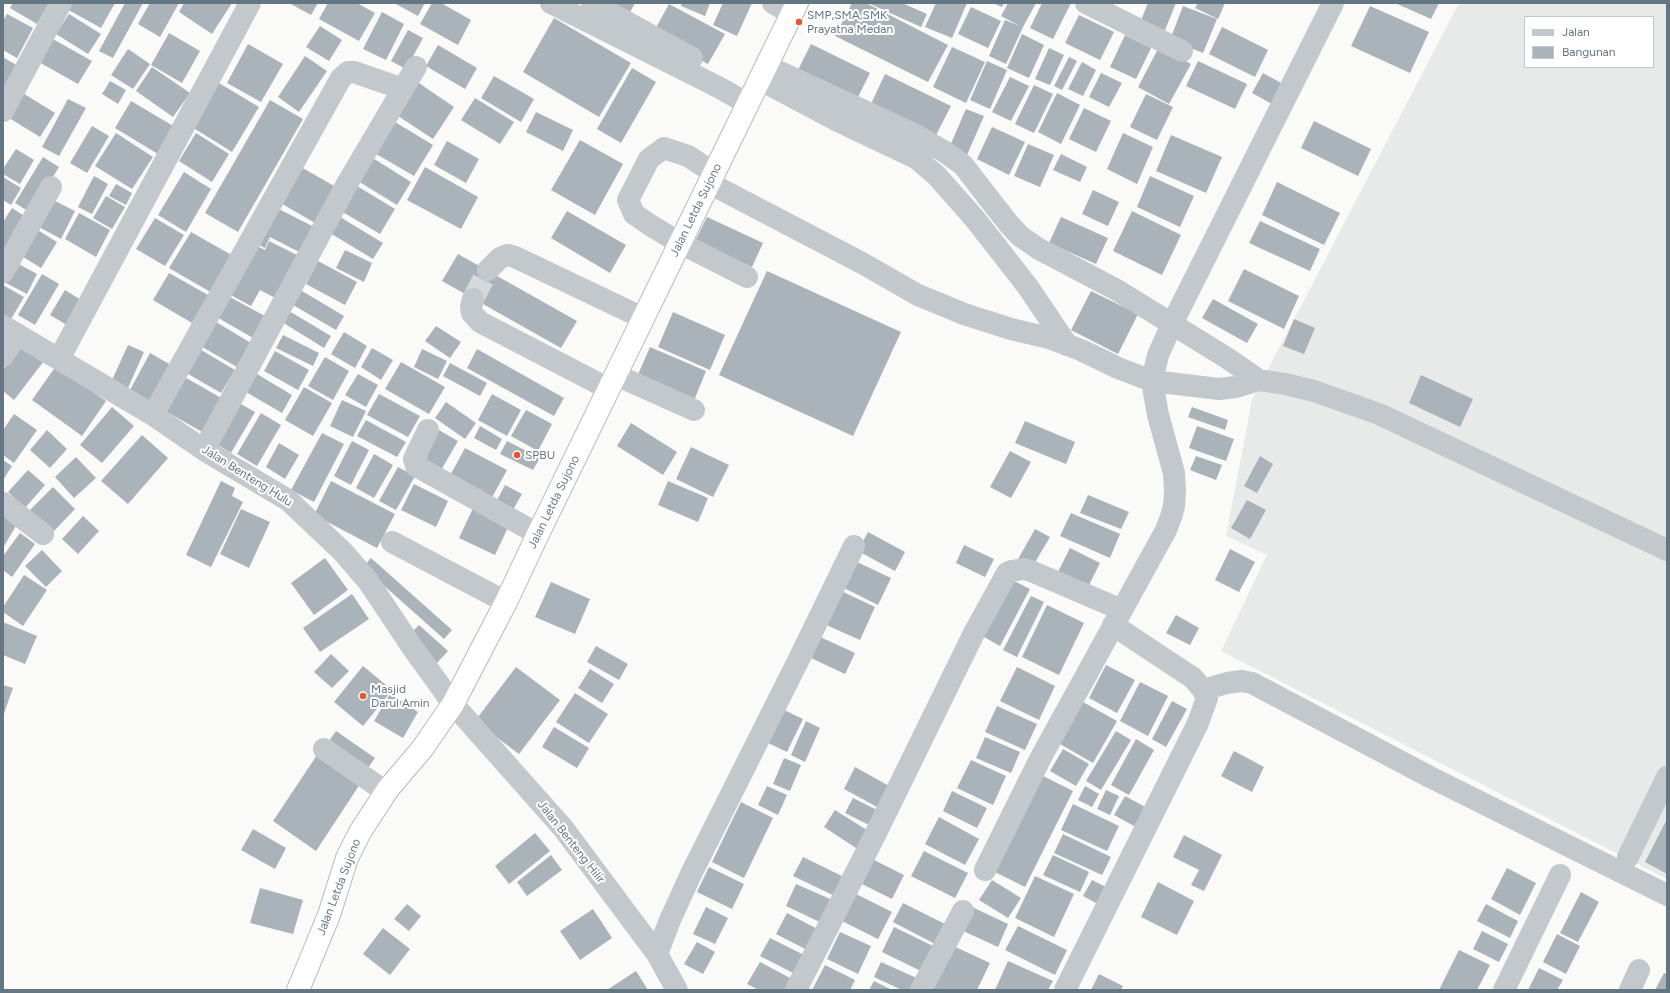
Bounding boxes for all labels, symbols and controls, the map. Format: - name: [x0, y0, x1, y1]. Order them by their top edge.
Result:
- place label: SMP,SMA,SMK Prayatna Medan: [807, 8, 893, 36]
- legend: [1524, 16, 1654, 68]
- marker: SMP,SMA,SMK Prayatna Medan: [794, 17, 804, 27]
- text: Jalan: [1562, 25, 1590, 39]
- text: Bangunan: [1562, 45, 1615, 59]
- street label: Jalan Letda Sujono: [667, 161, 725, 259]
- street label: Jalan Benteng Hulu: [199, 442, 295, 510]
- place label: SPBU: [525, 448, 555, 462]
- marker: SPBU: [512, 450, 522, 460]
- street label: Jalan Letda Sujono: [525, 453, 583, 551]
- place label: Masjid Darul Amin: [371, 682, 430, 710]
- marker: Masjid Darul Amin: [358, 691, 368, 701]
- street label: Jalan Benteng Hilir: [534, 798, 608, 886]
- street label: Jalan Letda Sujono: [314, 837, 364, 937]

